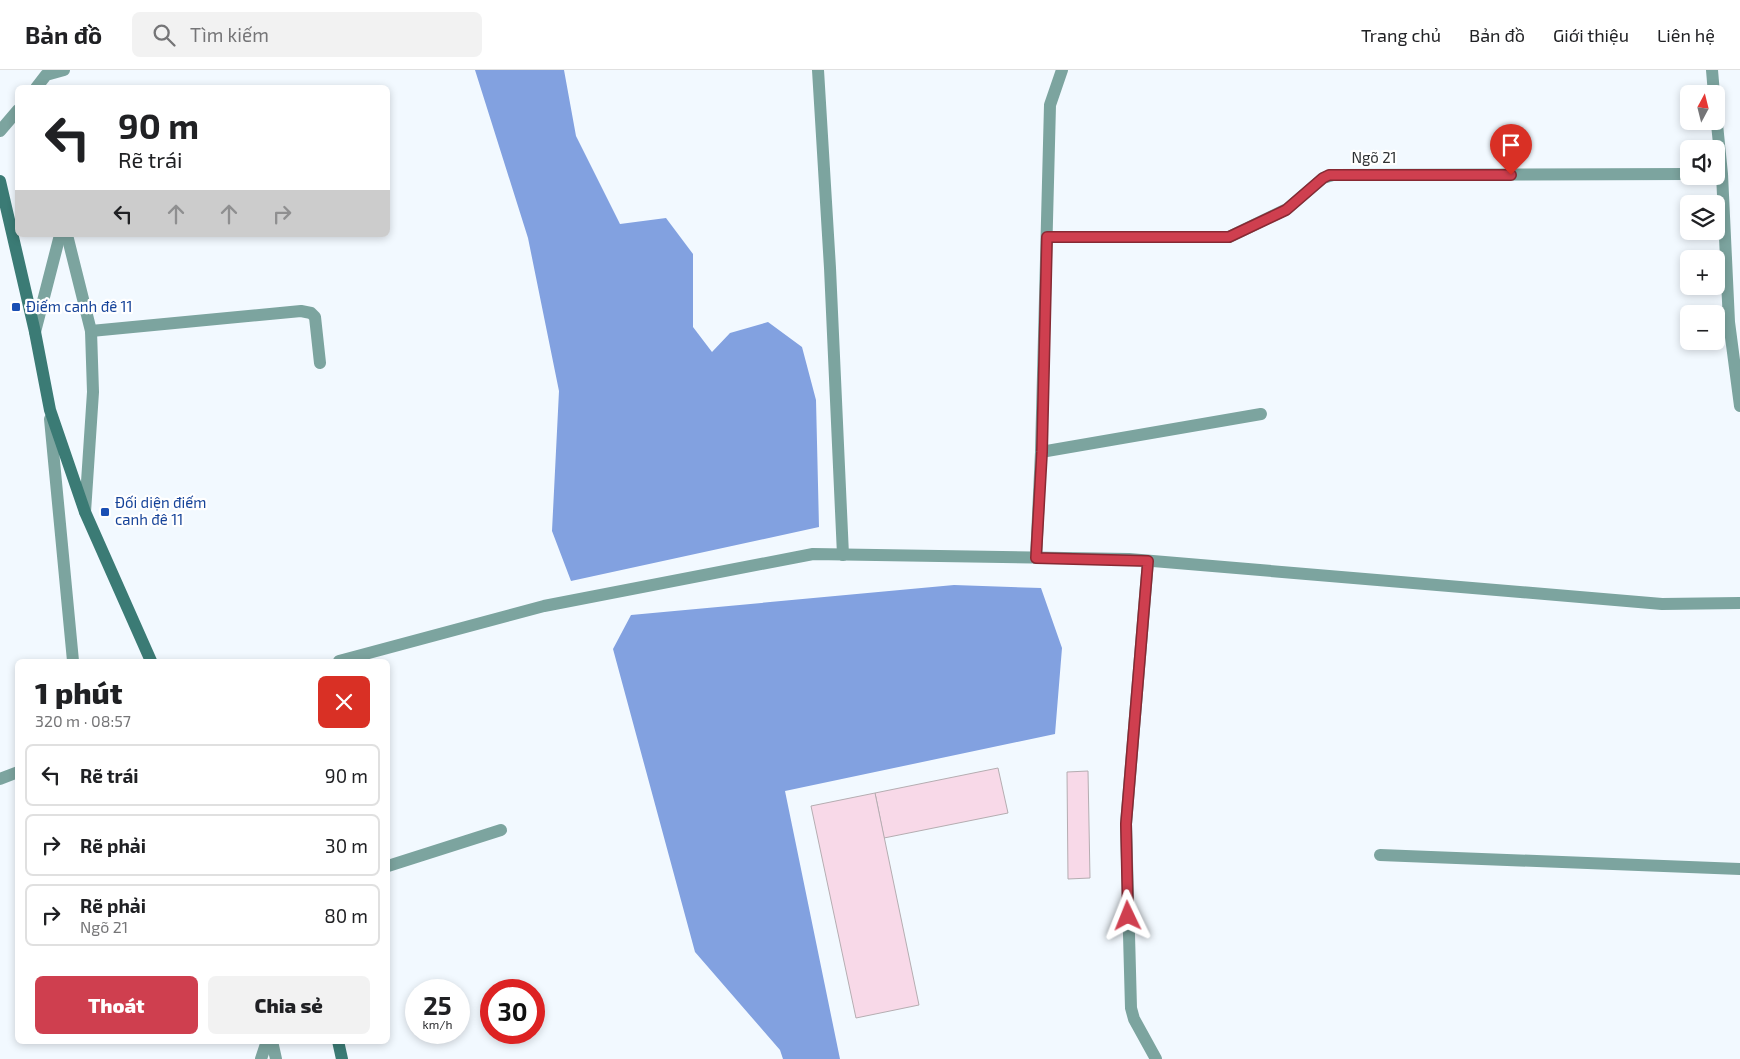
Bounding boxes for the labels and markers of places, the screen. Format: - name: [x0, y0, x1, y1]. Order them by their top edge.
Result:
- pin: [1490, 124, 1532, 175]
- place label: Điếm canh đê 11: [26, 297, 133, 315]
- marker: Điếm canh đê 11: [10, 301, 22, 313]
- place label: Đối diện điếm canh đê 11: [115, 493, 207, 528]
- marker: Đối diện điếm canh đê 11: [99, 506, 111, 518]

